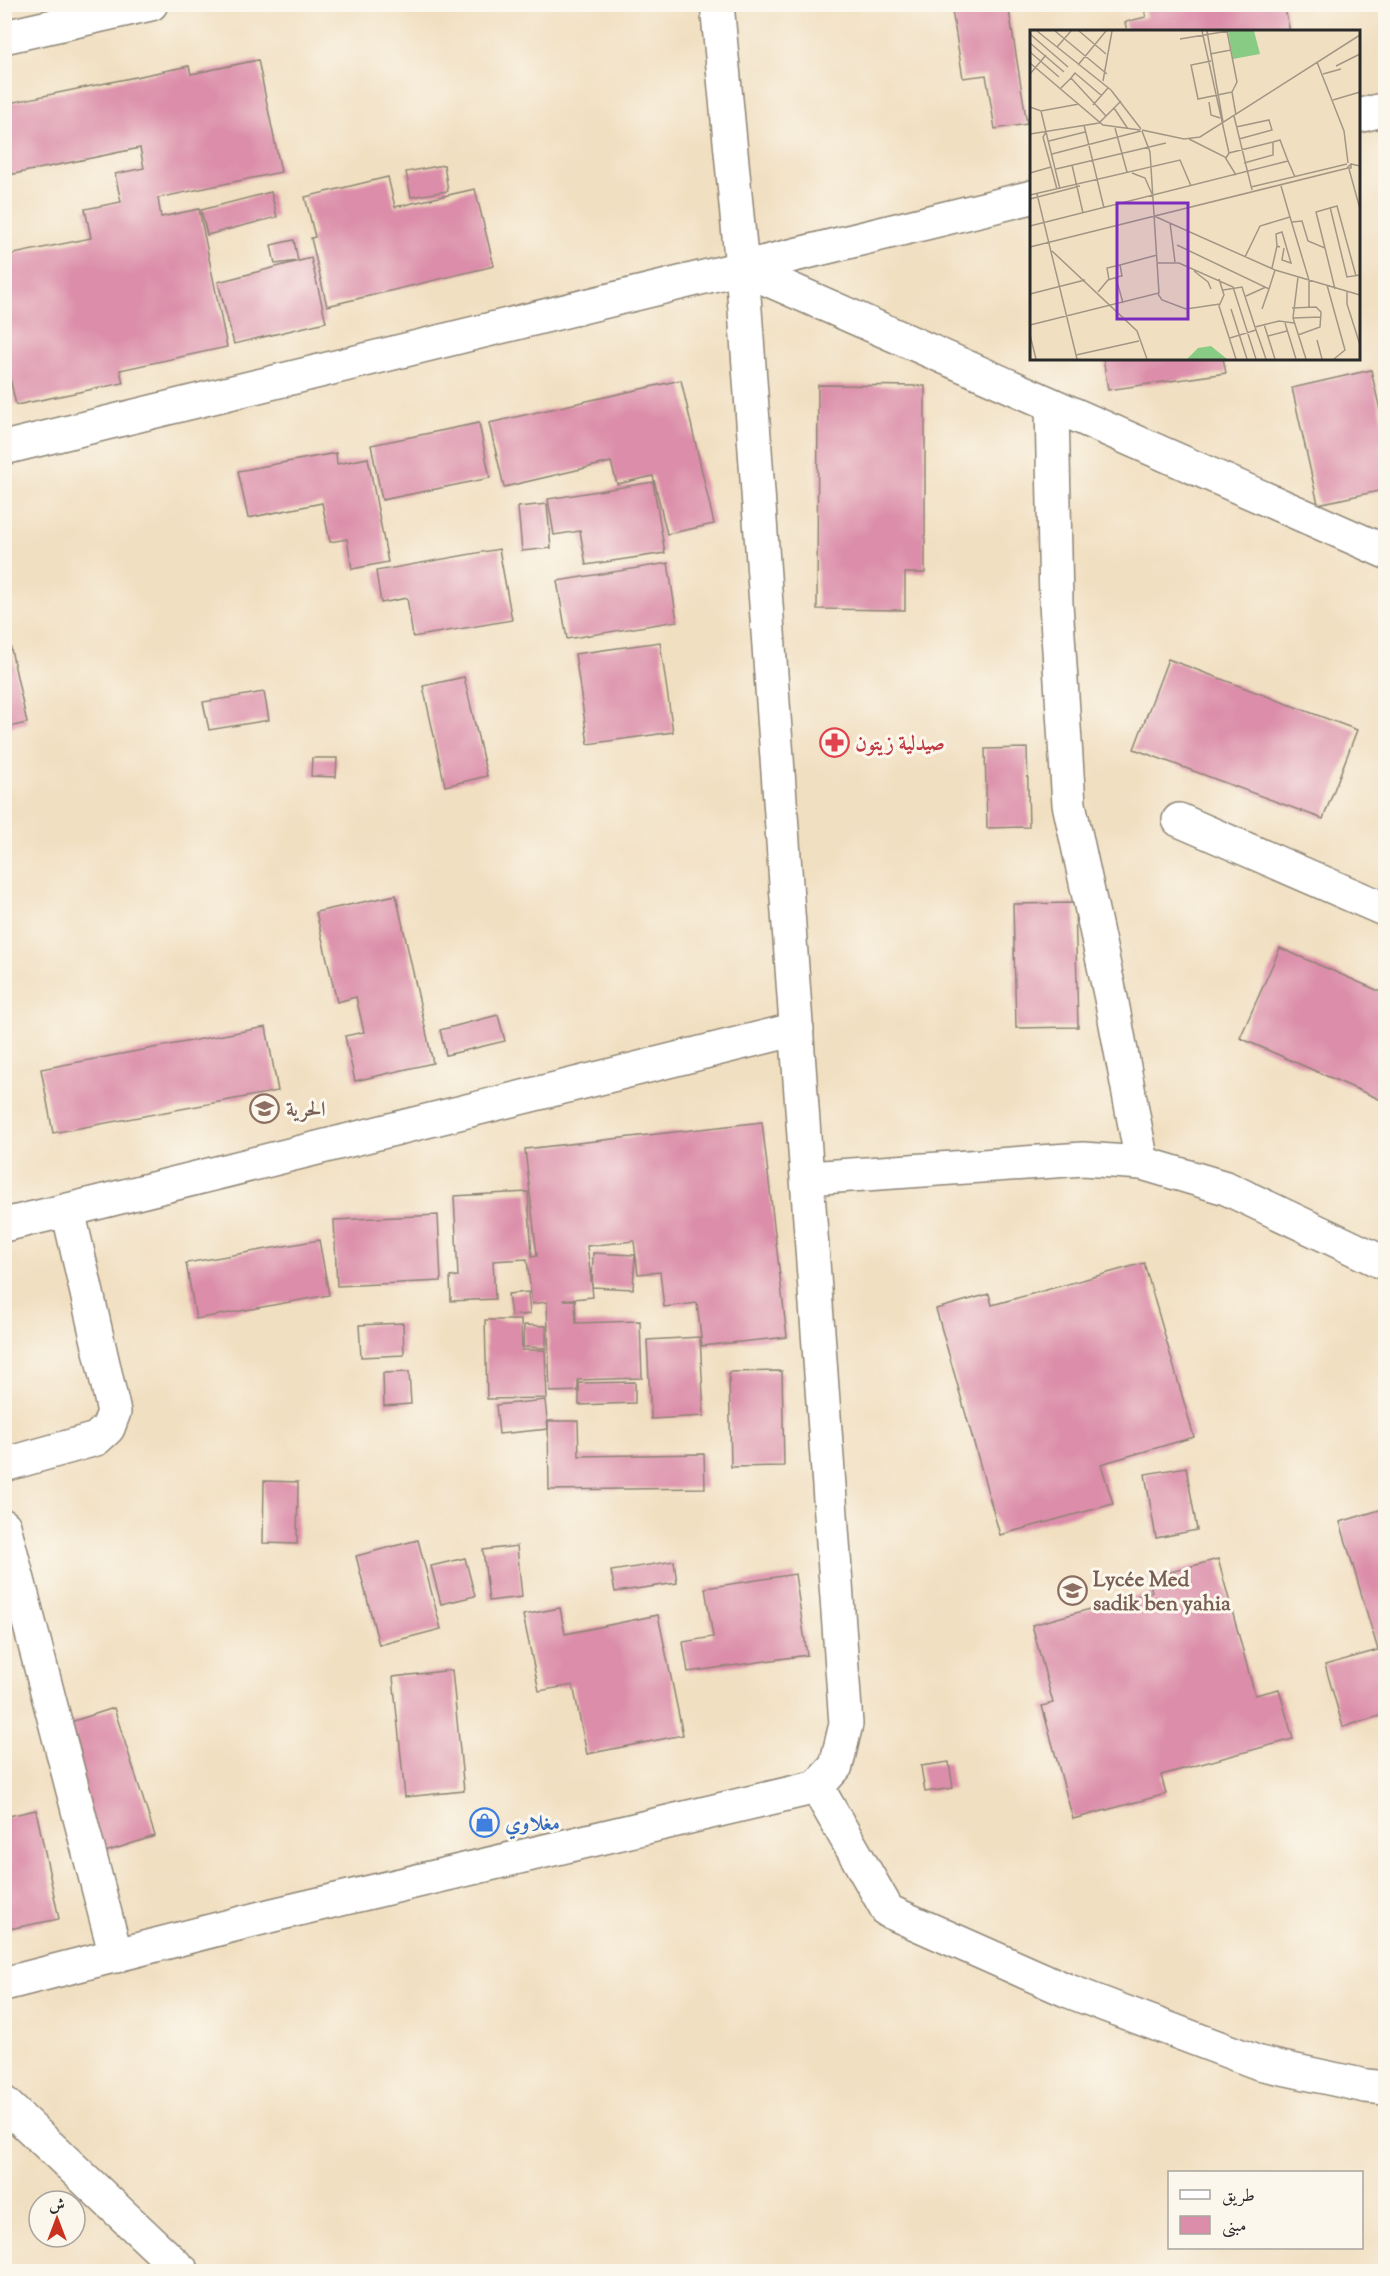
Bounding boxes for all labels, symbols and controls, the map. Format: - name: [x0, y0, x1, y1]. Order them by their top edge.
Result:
- inset map: [1030, 30, 1360, 360]
- pharmacy icon: صيدلية زيتون: [818, 727, 850, 759]
- place label: صيدلية زيتون: [855, 730, 945, 760]
- school or university icon: الحرية: [249, 1093, 281, 1125]
- place label: الحرية: [286, 1096, 326, 1126]
- place label: Lycée Med sadik ben yahia: [1093, 1566, 1231, 1620]
- school or university icon: Lycée Med sadik ben yahia: [1056, 1575, 1088, 1607]
- shop icon: مغلاوي: [468, 1807, 500, 1839]
- place label: مغلاوي: [505, 1810, 560, 1840]
- legend: [1168, 2171, 1363, 2249]
- text: طريق: [1222, 2184, 1255, 2210]
- north arrow: [27, 2189, 87, 2249]
- text: ش: [49, 2195, 65, 2218]
- text: مبنى: [1222, 2214, 1247, 2240]

